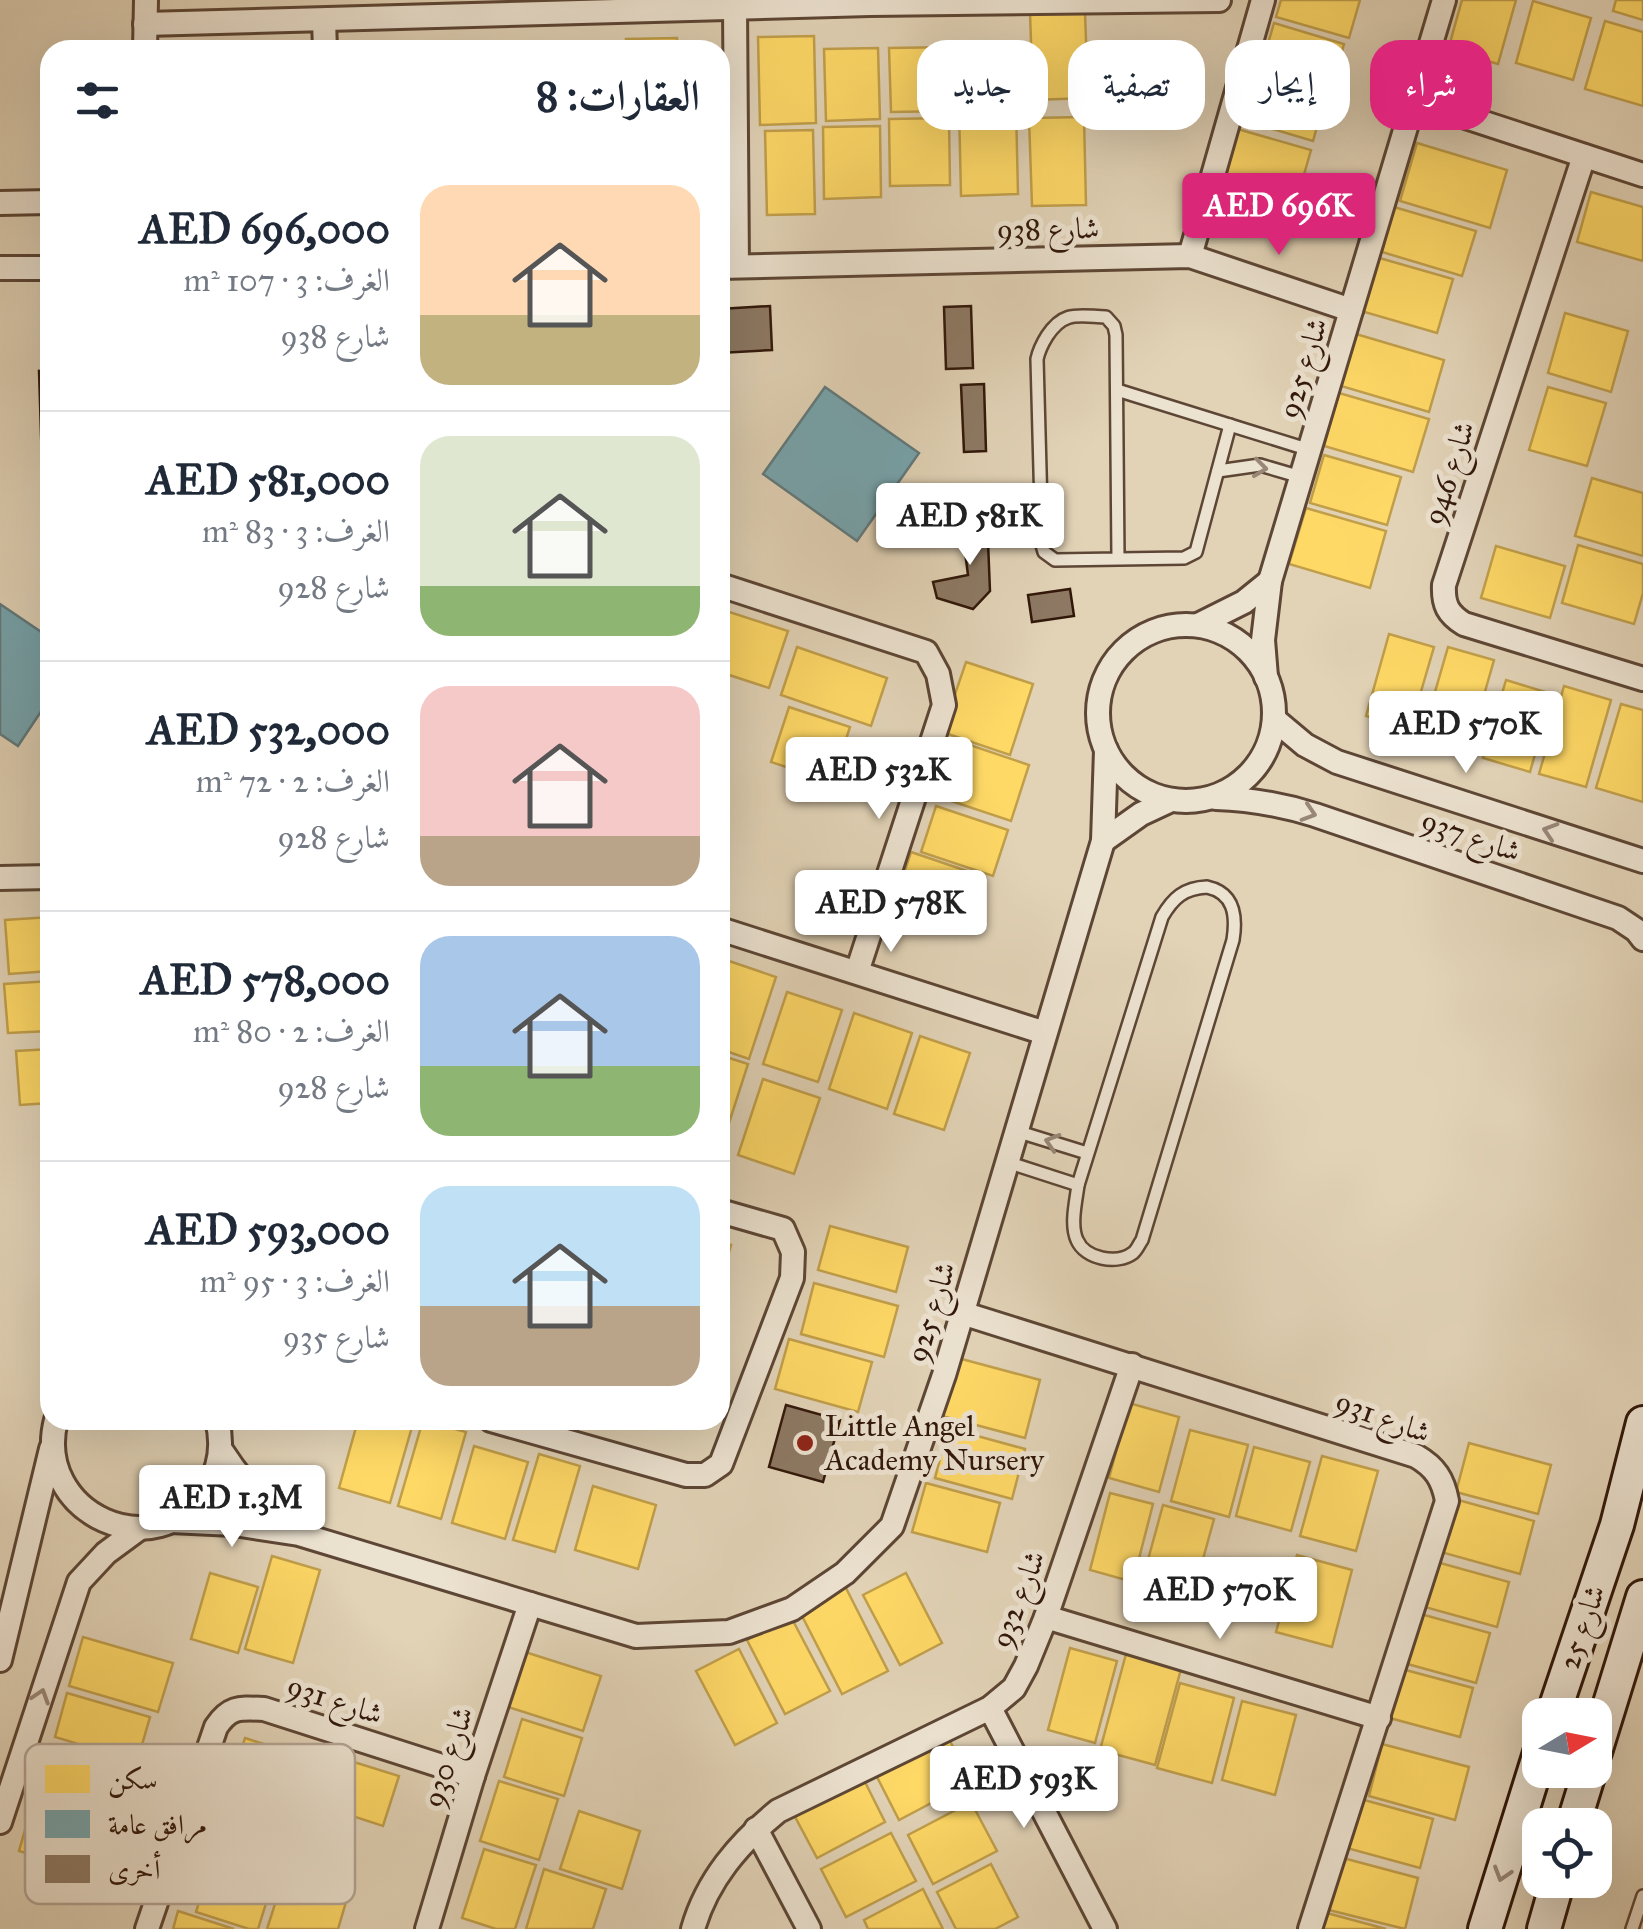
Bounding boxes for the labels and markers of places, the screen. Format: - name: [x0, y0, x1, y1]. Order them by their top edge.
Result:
- pin: AED 696K: [1176, 173, 1382, 258]
- pin: AED 581K: [867, 483, 1073, 568]
- pin: AED 570K: [1363, 691, 1569, 776]
- pin: AED 532K: [776, 737, 982, 822]
- pin: AED 578K: [788, 870, 994, 955]
- place label: Little Angel Academy Nursery: [823, 1408, 1045, 1478]
- marker: Little Angel Academy Nursery: [794, 1432, 816, 1454]
- pin: AED 1.3M: [129, 1465, 335, 1550]
- pin: AED 570K: [1117, 1557, 1323, 1642]
- pin: AED 593K: [921, 1746, 1127, 1831]

